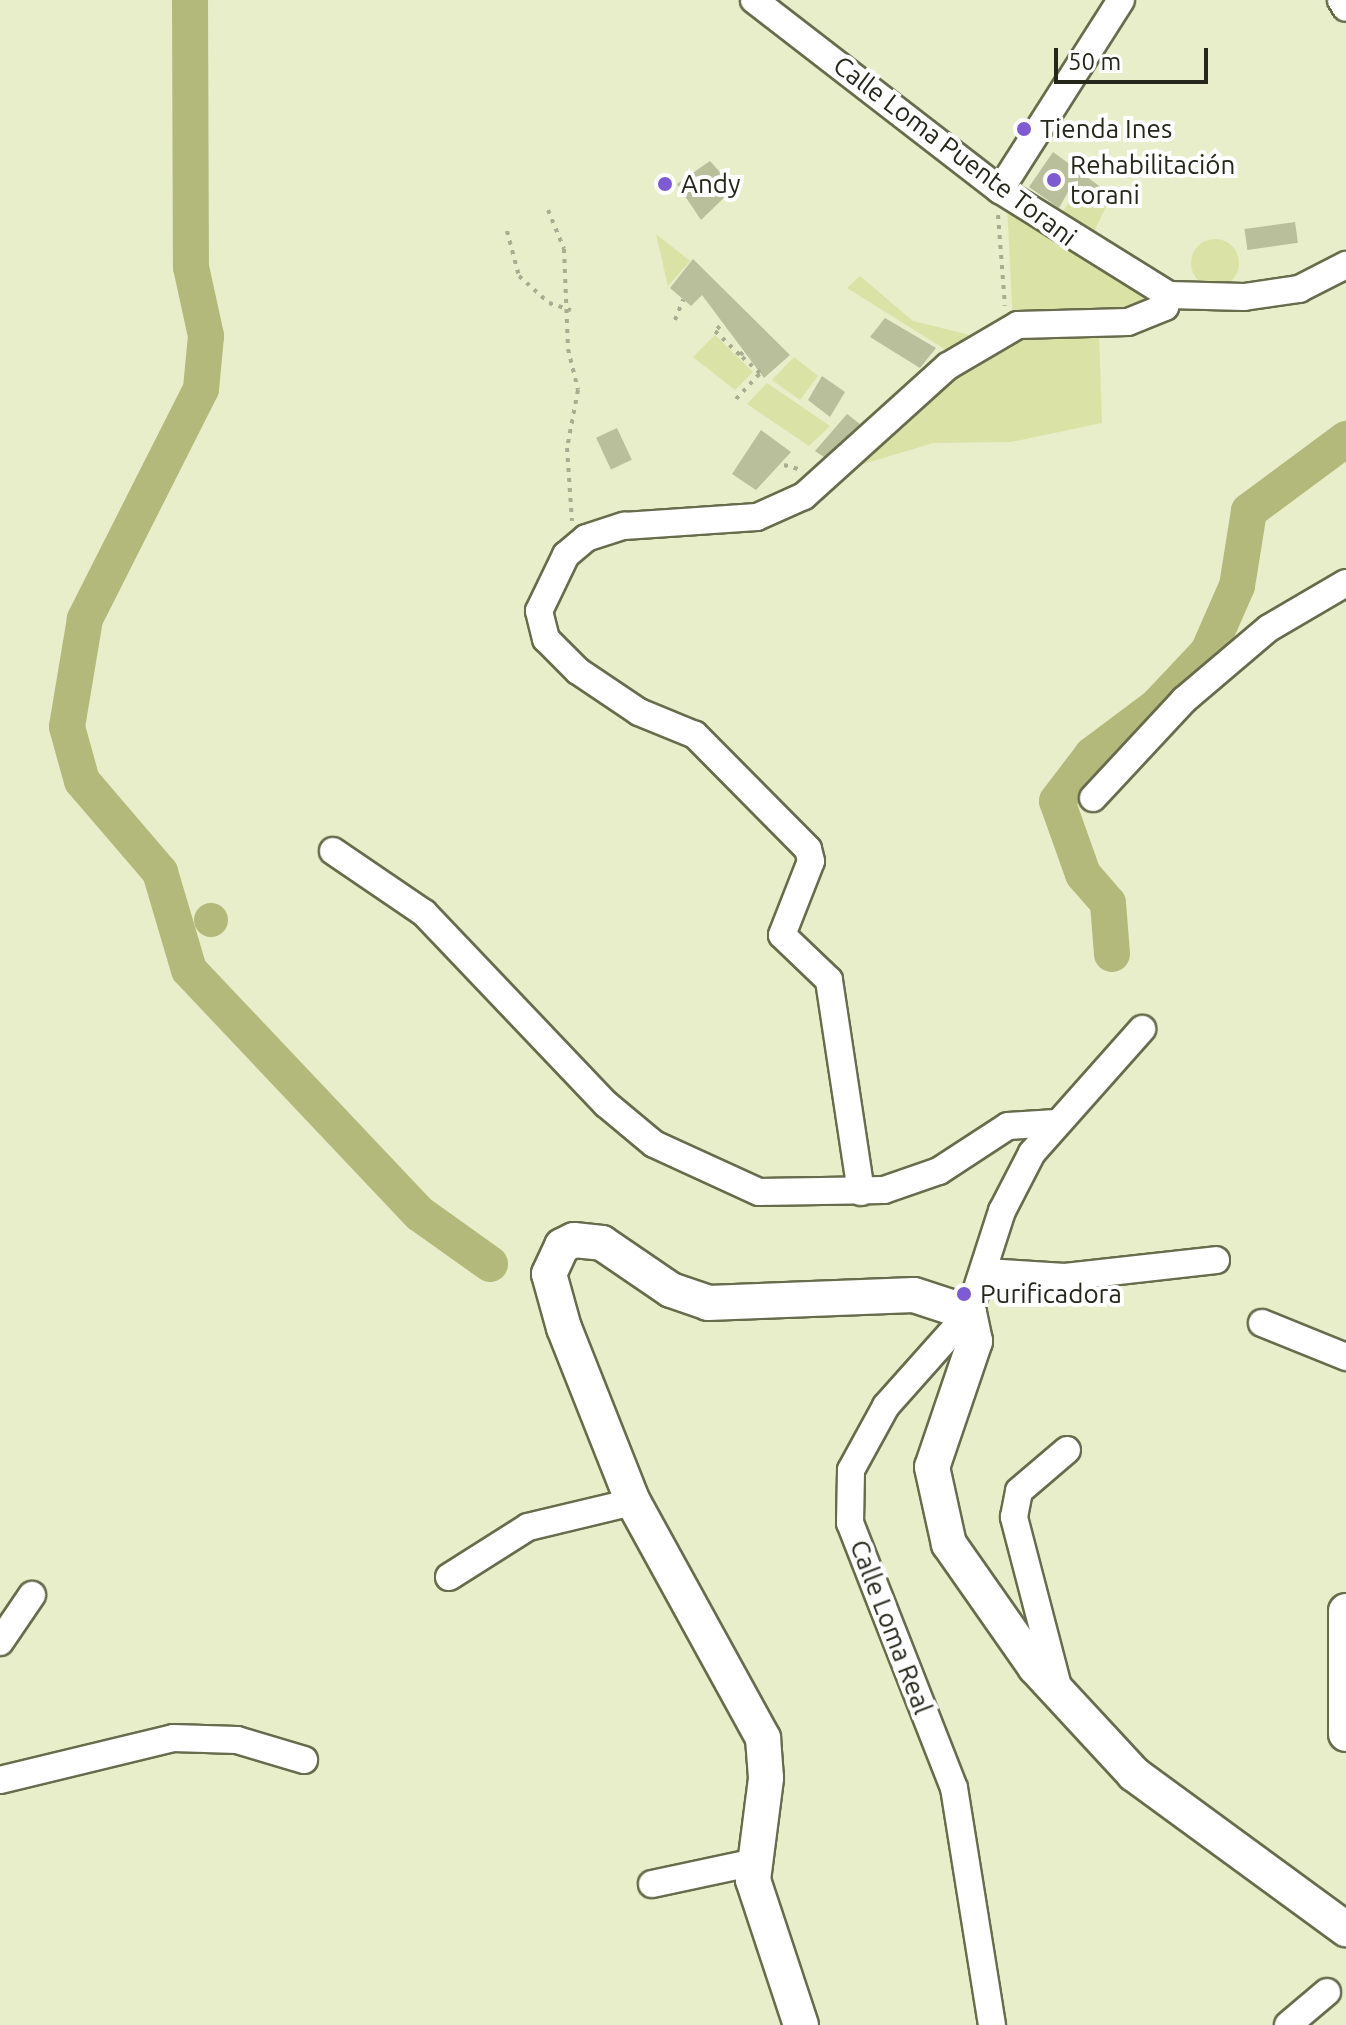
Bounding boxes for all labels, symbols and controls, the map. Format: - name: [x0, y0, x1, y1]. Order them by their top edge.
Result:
- scale bar: [1058, 32, 1212, 82]
- text: 50 m: [1068, 48, 1121, 75]
- street label: Calle Loma Puente Torani: [827, 49, 1083, 253]
- place label: Tienda Ines: [1040, 113, 1172, 145]
- marker: Tienda Ines: [1015, 120, 1033, 138]
- place label: Rehabilitación torani: [1070, 149, 1235, 210]
- place label: Andy: [681, 168, 740, 200]
- marker: Rehabilitación torani: [1045, 171, 1063, 189]
- marker: Andy: [656, 175, 674, 193]
- place label: Purificadora: [980, 1278, 1122, 1310]
- marker: Purificadora: [955, 1285, 973, 1303]
- street label: Calle Loma Real: [843, 1535, 939, 1719]

